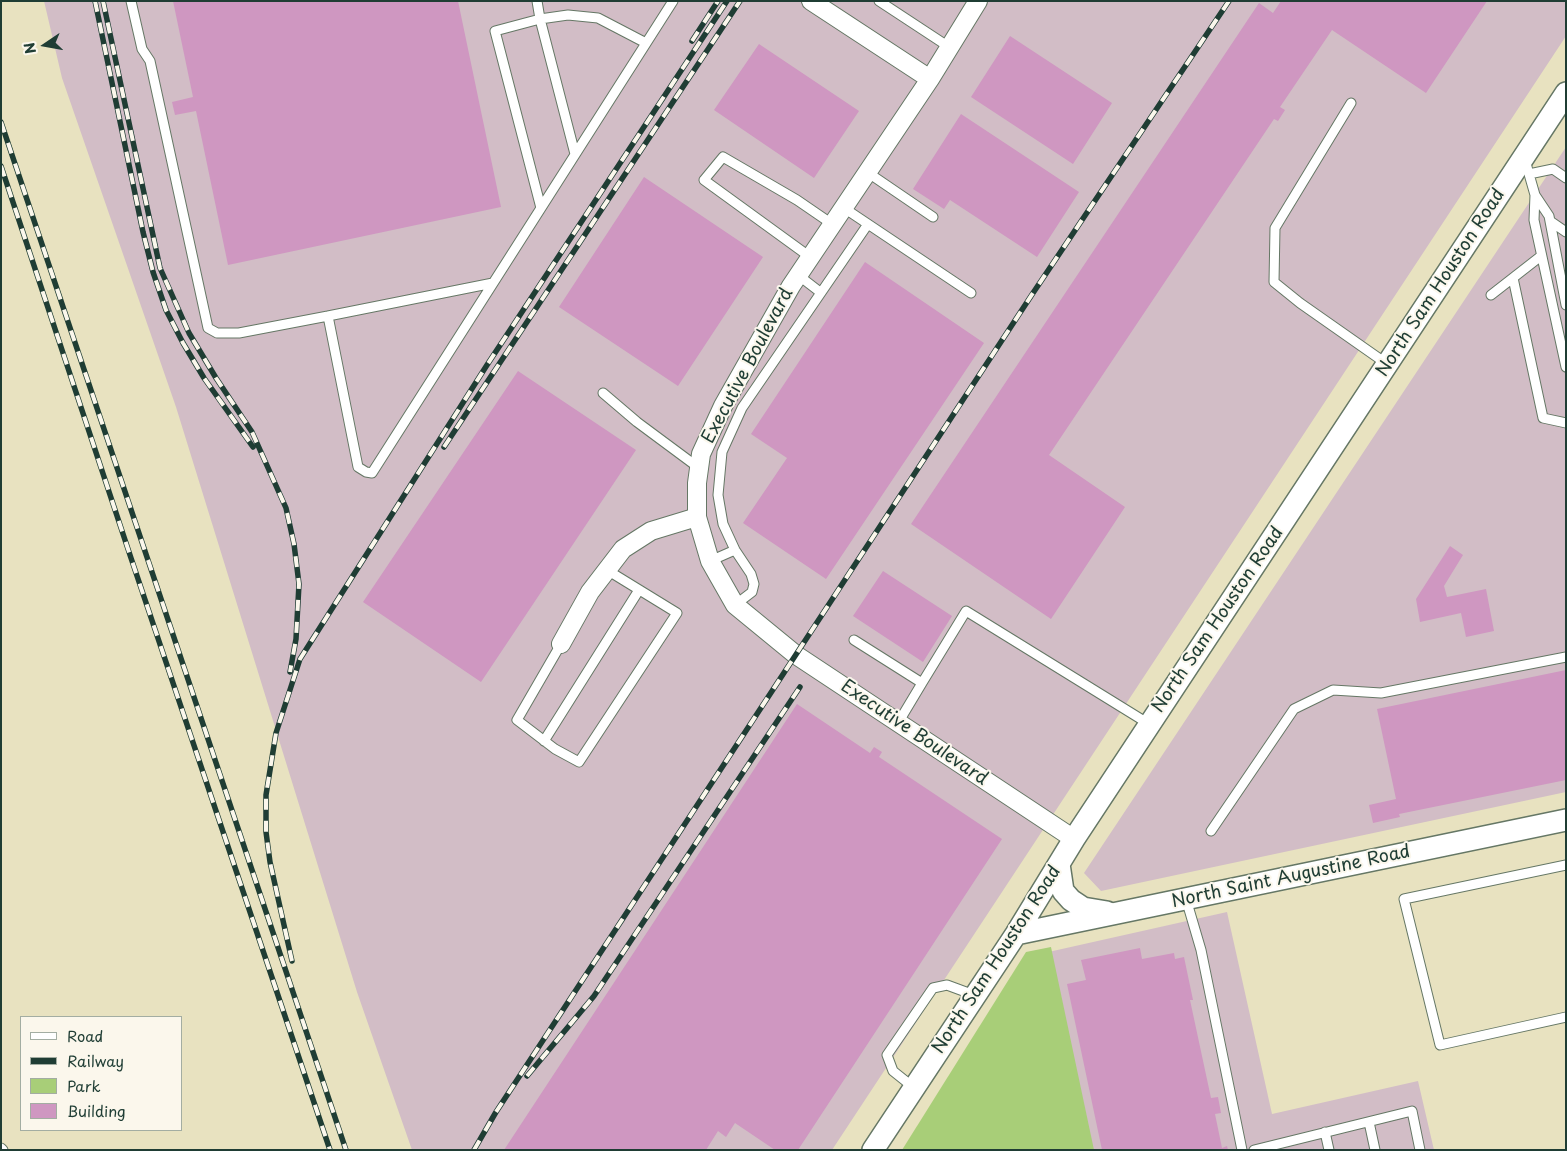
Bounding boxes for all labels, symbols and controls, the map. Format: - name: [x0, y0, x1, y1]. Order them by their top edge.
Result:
- north arrow: [20, 20, 70, 70]
- text: N: [18, 41, 41, 56]
- street label: North Sam Houston Road: [1372, 185, 1510, 381]
- street label: Executive Boulevard: [698, 285, 798, 447]
- street label: North Sam Houston Road: [1148, 523, 1288, 717]
- street label: Executive Boulevard: [836, 676, 992, 790]
- street label: North Saint Augustine Road: [1170, 841, 1412, 913]
- street label: North Sam Houston Road: [928, 862, 1066, 1058]
- legend: [20, 1016, 182, 1131]
- text: Road: [67, 1024, 103, 1047]
- text: Railway: [67, 1049, 124, 1072]
- text: Park: [67, 1074, 101, 1097]
- text: Building: [67, 1099, 126, 1122]

